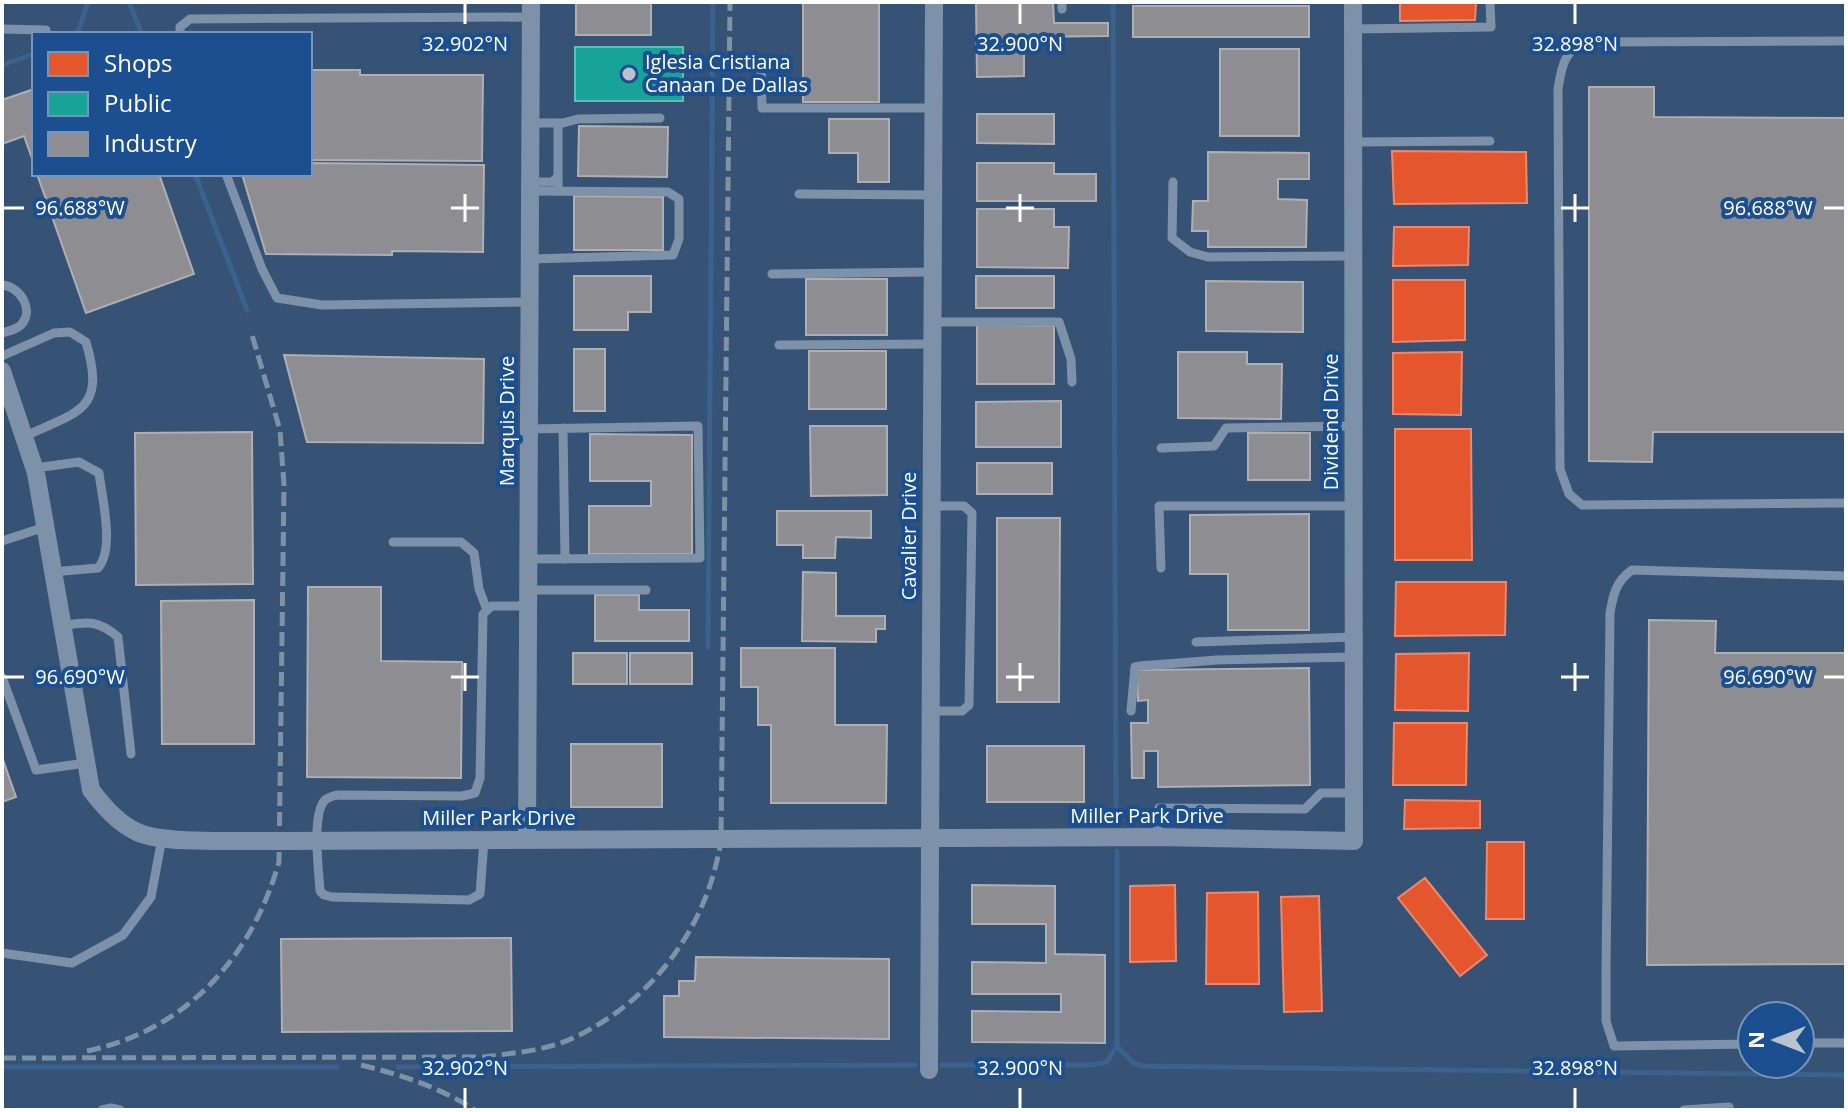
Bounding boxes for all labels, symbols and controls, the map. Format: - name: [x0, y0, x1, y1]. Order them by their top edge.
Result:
- text: 32.902°N: [422, 30, 508, 57]
- text: 32.900°N: [977, 30, 1063, 57]
- text: 32.898°N: [1532, 30, 1618, 57]
- legend: [32, 32, 312, 176]
- text: Shops: [104, 46, 172, 79]
- place label: Iglesia Cristiana Canaan De Dallas: [645, 48, 808, 98]
- marker: Iglesia Cristiana Canaan De Dallas: [620, 65, 638, 83]
- text: Public: [104, 86, 171, 119]
- text: Industry: [104, 126, 198, 159]
- text: 96.688°W: [35, 194, 125, 221]
- text: 96.688°W: [1723, 194, 1813, 221]
- street label: Dividend Drive: [1317, 354, 1344, 490]
- street label: Marquis Drive: [493, 356, 520, 486]
- street label: Cavalier Drive: [895, 472, 922, 600]
- text: 96.690°W: [35, 663, 125, 690]
- text: 96.690°W: [1723, 663, 1813, 690]
- street label: Miller Park Drive: [1070, 802, 1224, 829]
- street label: Miller Park Drive: [422, 804, 576, 831]
- north arrow: [1736, 1000, 1816, 1080]
- text: N: [1740, 1031, 1770, 1049]
- text: 32.902°N: [422, 1054, 508, 1081]
- text: 32.900°N: [977, 1054, 1063, 1081]
- text: 32.898°N: [1532, 1054, 1618, 1081]

